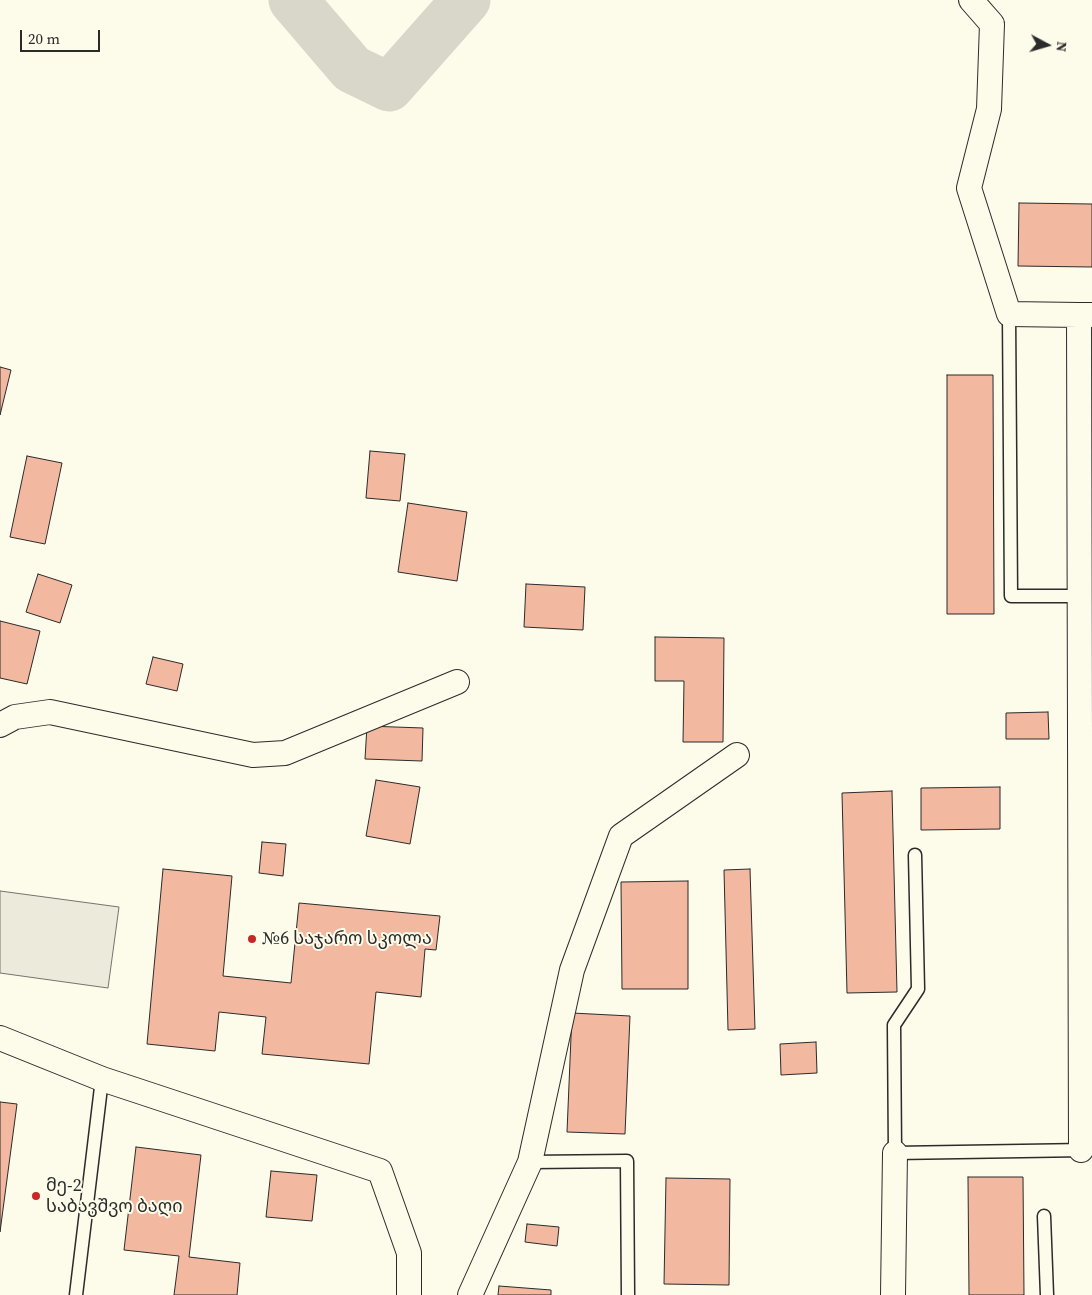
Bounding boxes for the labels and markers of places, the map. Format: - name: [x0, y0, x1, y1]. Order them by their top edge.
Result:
- place label: №6 საჯარო სკოლა: [262, 928, 432, 950]
- marker: №6 საჯარო სკოლა: [246, 933, 258, 945]
- place label: მე-2 საბავშვო ბაღი: [46, 1175, 183, 1218]
- marker: მე-2 საბავშვო ბაღი: [30, 1190, 42, 1202]

